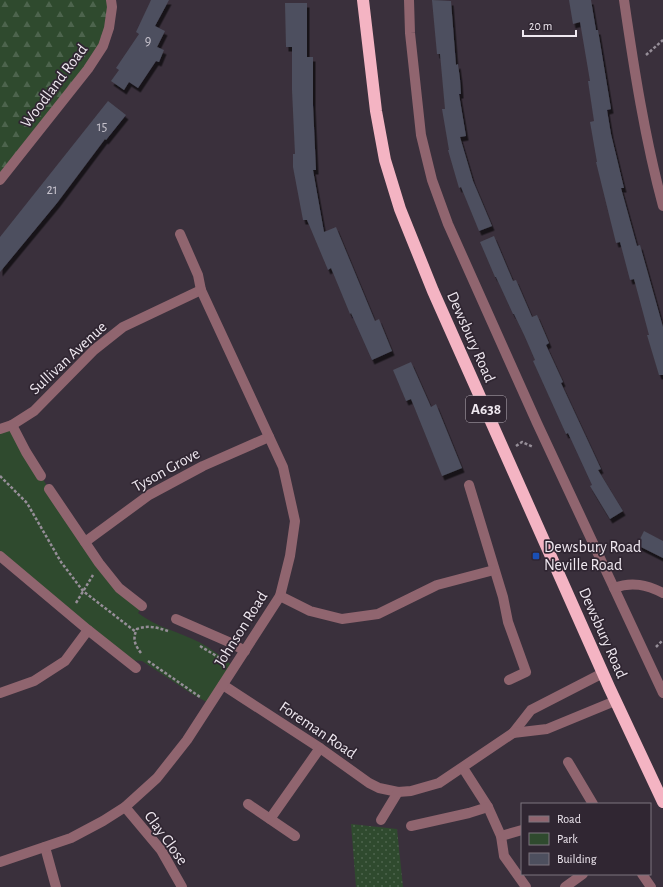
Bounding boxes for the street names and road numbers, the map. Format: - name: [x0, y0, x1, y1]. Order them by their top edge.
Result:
- street label: Woodland Road: [18, 41, 90, 131]
- street label: Dewsbury Road: [443, 289, 498, 385]
- street label: Sullivan Avenue: [26, 318, 110, 398]
- road number: A638: [466, 396, 506, 422]
- street label: Tyson Grove: [130, 445, 203, 496]
- street label: Dewsbury Road: [575, 585, 630, 681]
- street label: Johnson Road: [212, 589, 270, 669]
- street label: Foreman Road: [276, 698, 360, 762]
- street label: Clay Close: [140, 808, 191, 869]

